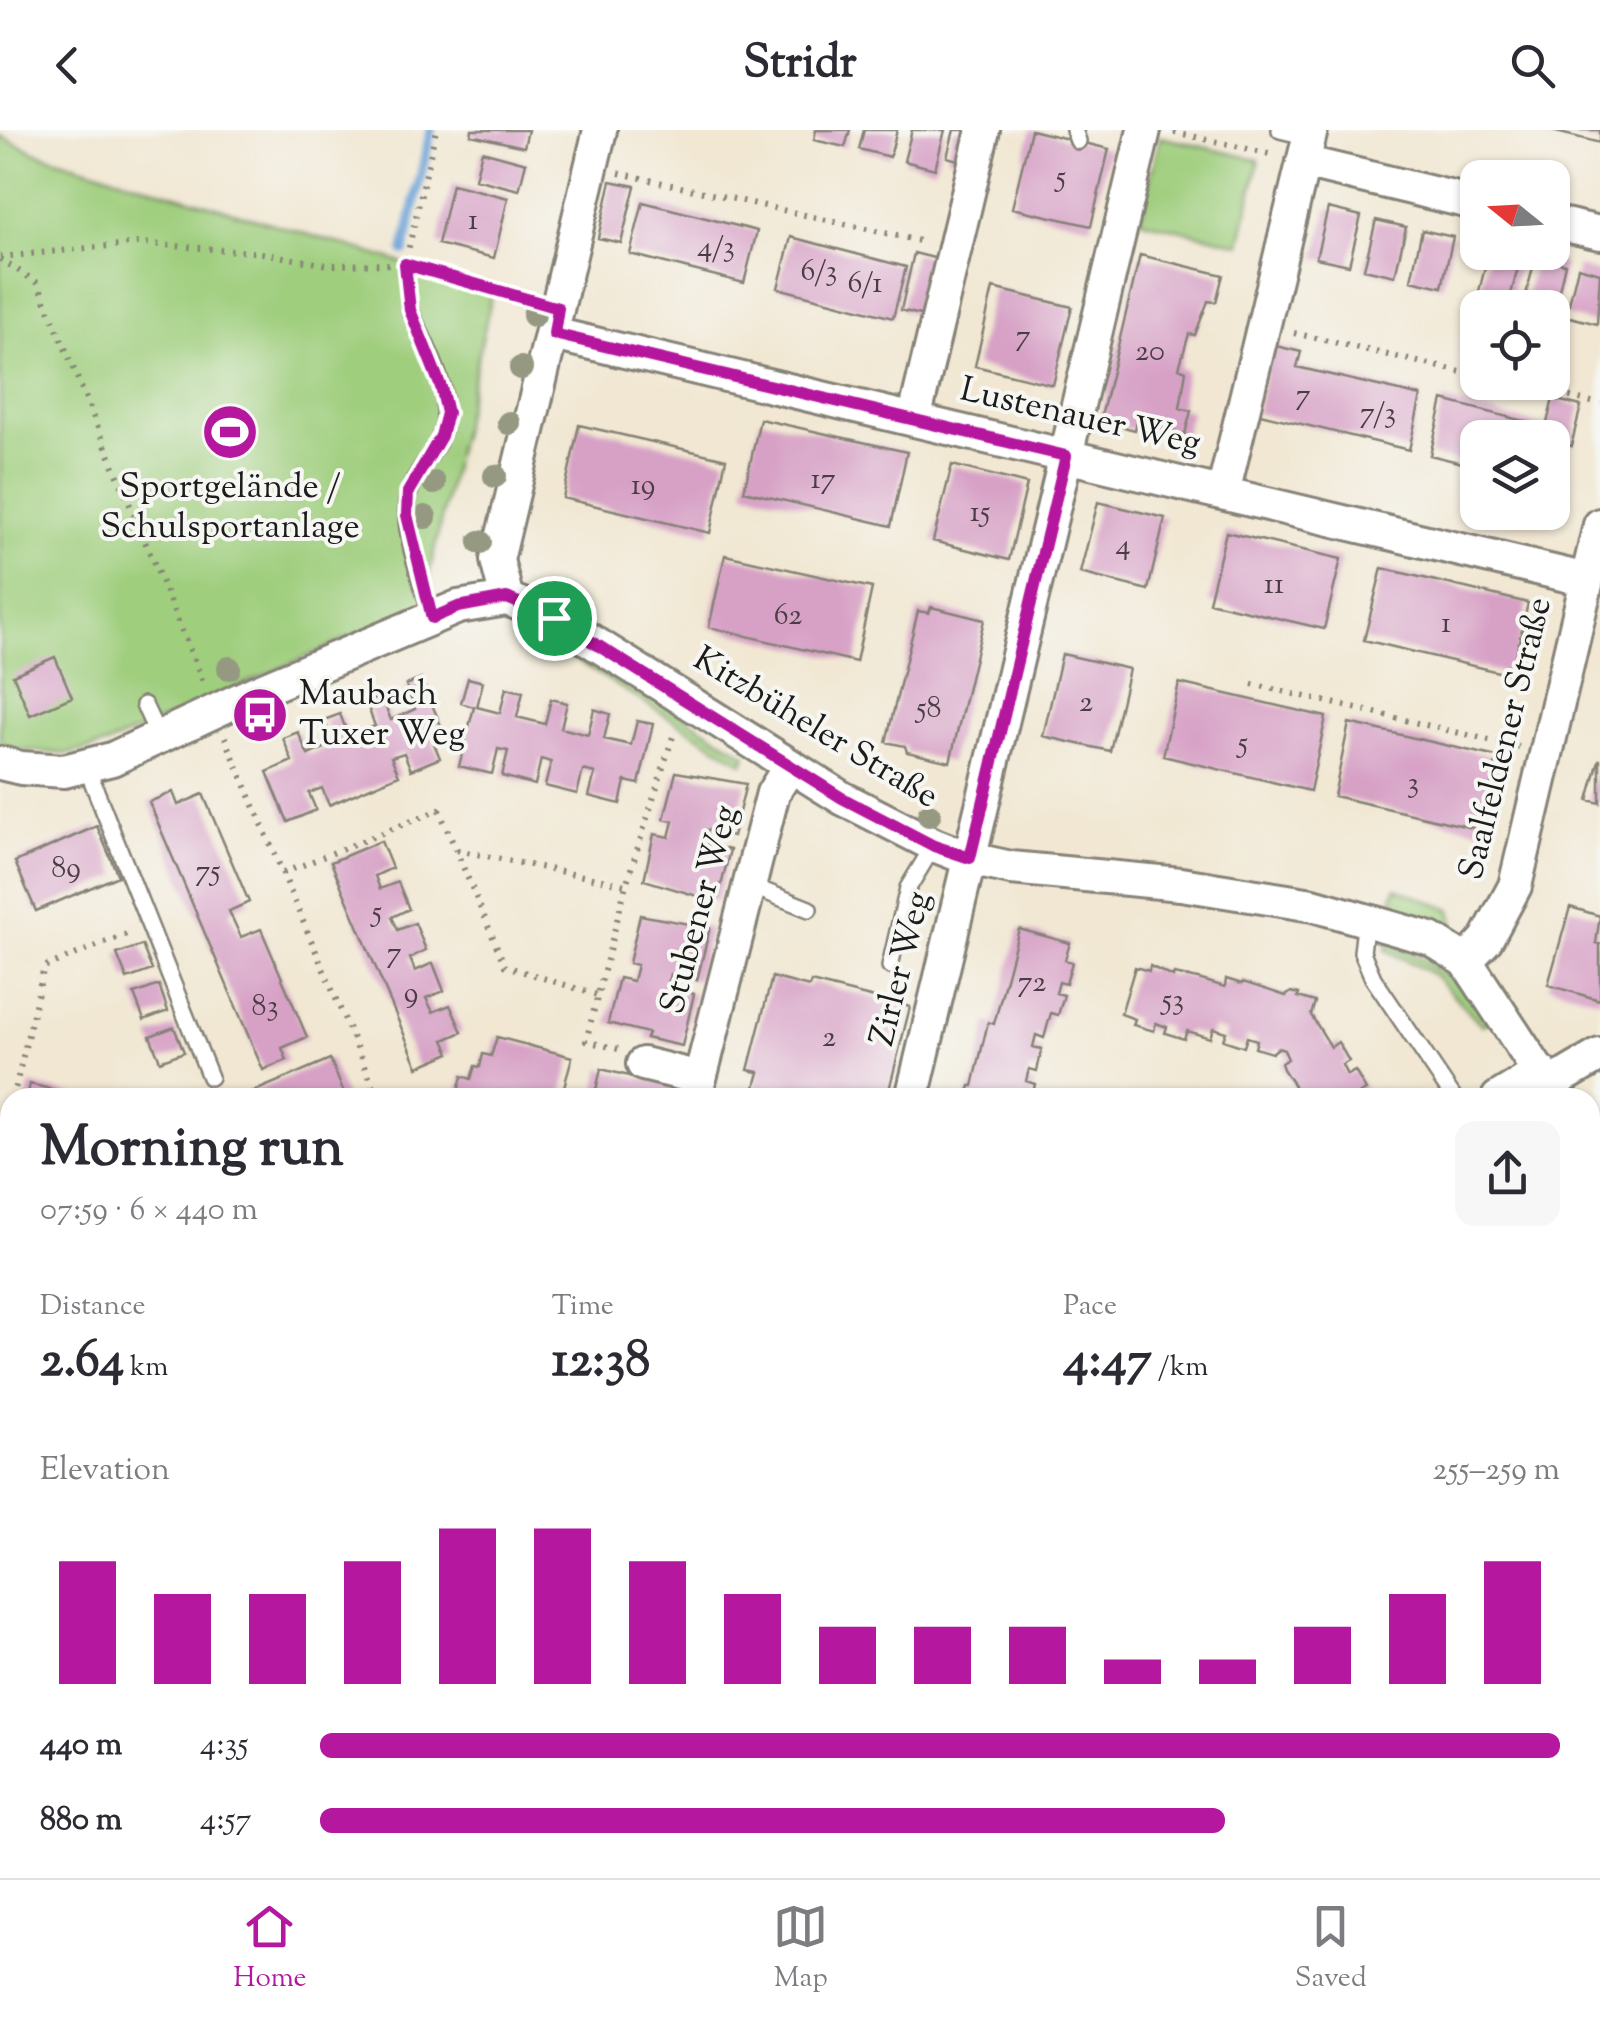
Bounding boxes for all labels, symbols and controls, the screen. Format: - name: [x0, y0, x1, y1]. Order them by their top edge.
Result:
- text: Stridr: [743, 33, 857, 98]
- icon: back: [40, 38, 95, 93]
- icon: search: [1505, 38, 1560, 93]
- house number: 5: [1054, 157, 1066, 200]
- north arrow: [1460, 160, 1570, 270]
- map controls: [1460, 160, 1570, 530]
- house number: 1: [468, 200, 478, 243]
- house number: 4/3: [697, 227, 735, 270]
- house number: 6/3: [801, 251, 837, 294]
- house number: 6/1: [848, 263, 882, 306]
- button: locate: [1460, 290, 1570, 400]
- house number: 7: [1015, 316, 1031, 359]
- house number: 20: [1135, 331, 1165, 374]
- street label: Lustenauer Weg: [955, 366, 1205, 470]
- house number: 7: [1295, 375, 1311, 418]
- house number: 7/3: [1360, 393, 1396, 436]
- sports icon: Sportgelände / Schulsportanlage: [200, 402, 260, 462]
- button: layers: [1460, 420, 1570, 530]
- house number: 17: [810, 459, 836, 502]
- place label: Sportgelände / Schulsportanlage: [100, 463, 360, 554]
- house number: 19: [631, 465, 655, 508]
- house number: 15: [970, 492, 990, 535]
- house number: 4: [1115, 525, 1131, 568]
- house number: 11: [1264, 564, 1284, 607]
- pin: [512, 576, 597, 661]
- icon: arrive: [527, 591, 582, 646]
- street label: Saalfeldener Straße: [1447, 592, 1567, 886]
- house number: 62: [774, 595, 802, 638]
- house number: 1: [1441, 603, 1451, 646]
- street label: Kitzbüheler Straße: [682, 635, 948, 823]
- place label: Maubach Tuxer Weg: [299, 670, 465, 761]
- house number: 2: [1079, 682, 1093, 725]
- bus stop icon: Maubach Tuxer Weg: [230, 685, 290, 745]
- house number: 58: [914, 688, 942, 731]
- house number: 5: [1236, 723, 1248, 766]
- house number: 3: [1407, 763, 1419, 806]
- street label: Stubener Weg: [649, 800, 753, 1020]
- house number: 89: [51, 848, 81, 891]
- house number: 75: [195, 851, 221, 894]
- street label: Zirler Weg: [858, 886, 946, 1052]
- house number: 5: [370, 892, 382, 935]
- house number: 7: [386, 933, 402, 976]
- house number: 72: [1018, 962, 1046, 1005]
- house number: 9: [404, 973, 418, 1016]
- house number: 53: [1160, 980, 1184, 1023]
- house number: 83: [251, 986, 279, 1029]
- house number: 2: [822, 1017, 836, 1060]
- text: Morning run: [40, 1111, 344, 1190]
- button: share: [1455, 1121, 1560, 1226]
- text: 07:59 · 6 × 440 m: [40, 1188, 258, 1234]
- text: Distance: [40, 1287, 146, 1327]
- text: Time: [552, 1287, 614, 1327]
- text: Pace: [1063, 1287, 1117, 1327]
- text: 2.64: [40, 1327, 124, 1399]
- text: 12:38: [552, 1327, 650, 1399]
- text: 4:47: [1063, 1327, 1152, 1399]
- text: km: [124, 1348, 169, 1388]
- text: /km: [1152, 1348, 1208, 1388]
- text: Elevation: [40, 1448, 170, 1494]
- text: 255–259 m: [1432, 1448, 1560, 1494]
- text: 440 m: [40, 1723, 122, 1769]
- text: 4:35: [200, 1723, 248, 1769]
- text: 880 m: [40, 1798, 122, 1844]
- text: 4:57: [200, 1798, 251, 1844]
- tab: Home: [233, 1899, 307, 1999]
- tab: Map: [773, 1899, 828, 1999]
- tab: Saved: [1295, 1899, 1367, 1999]

